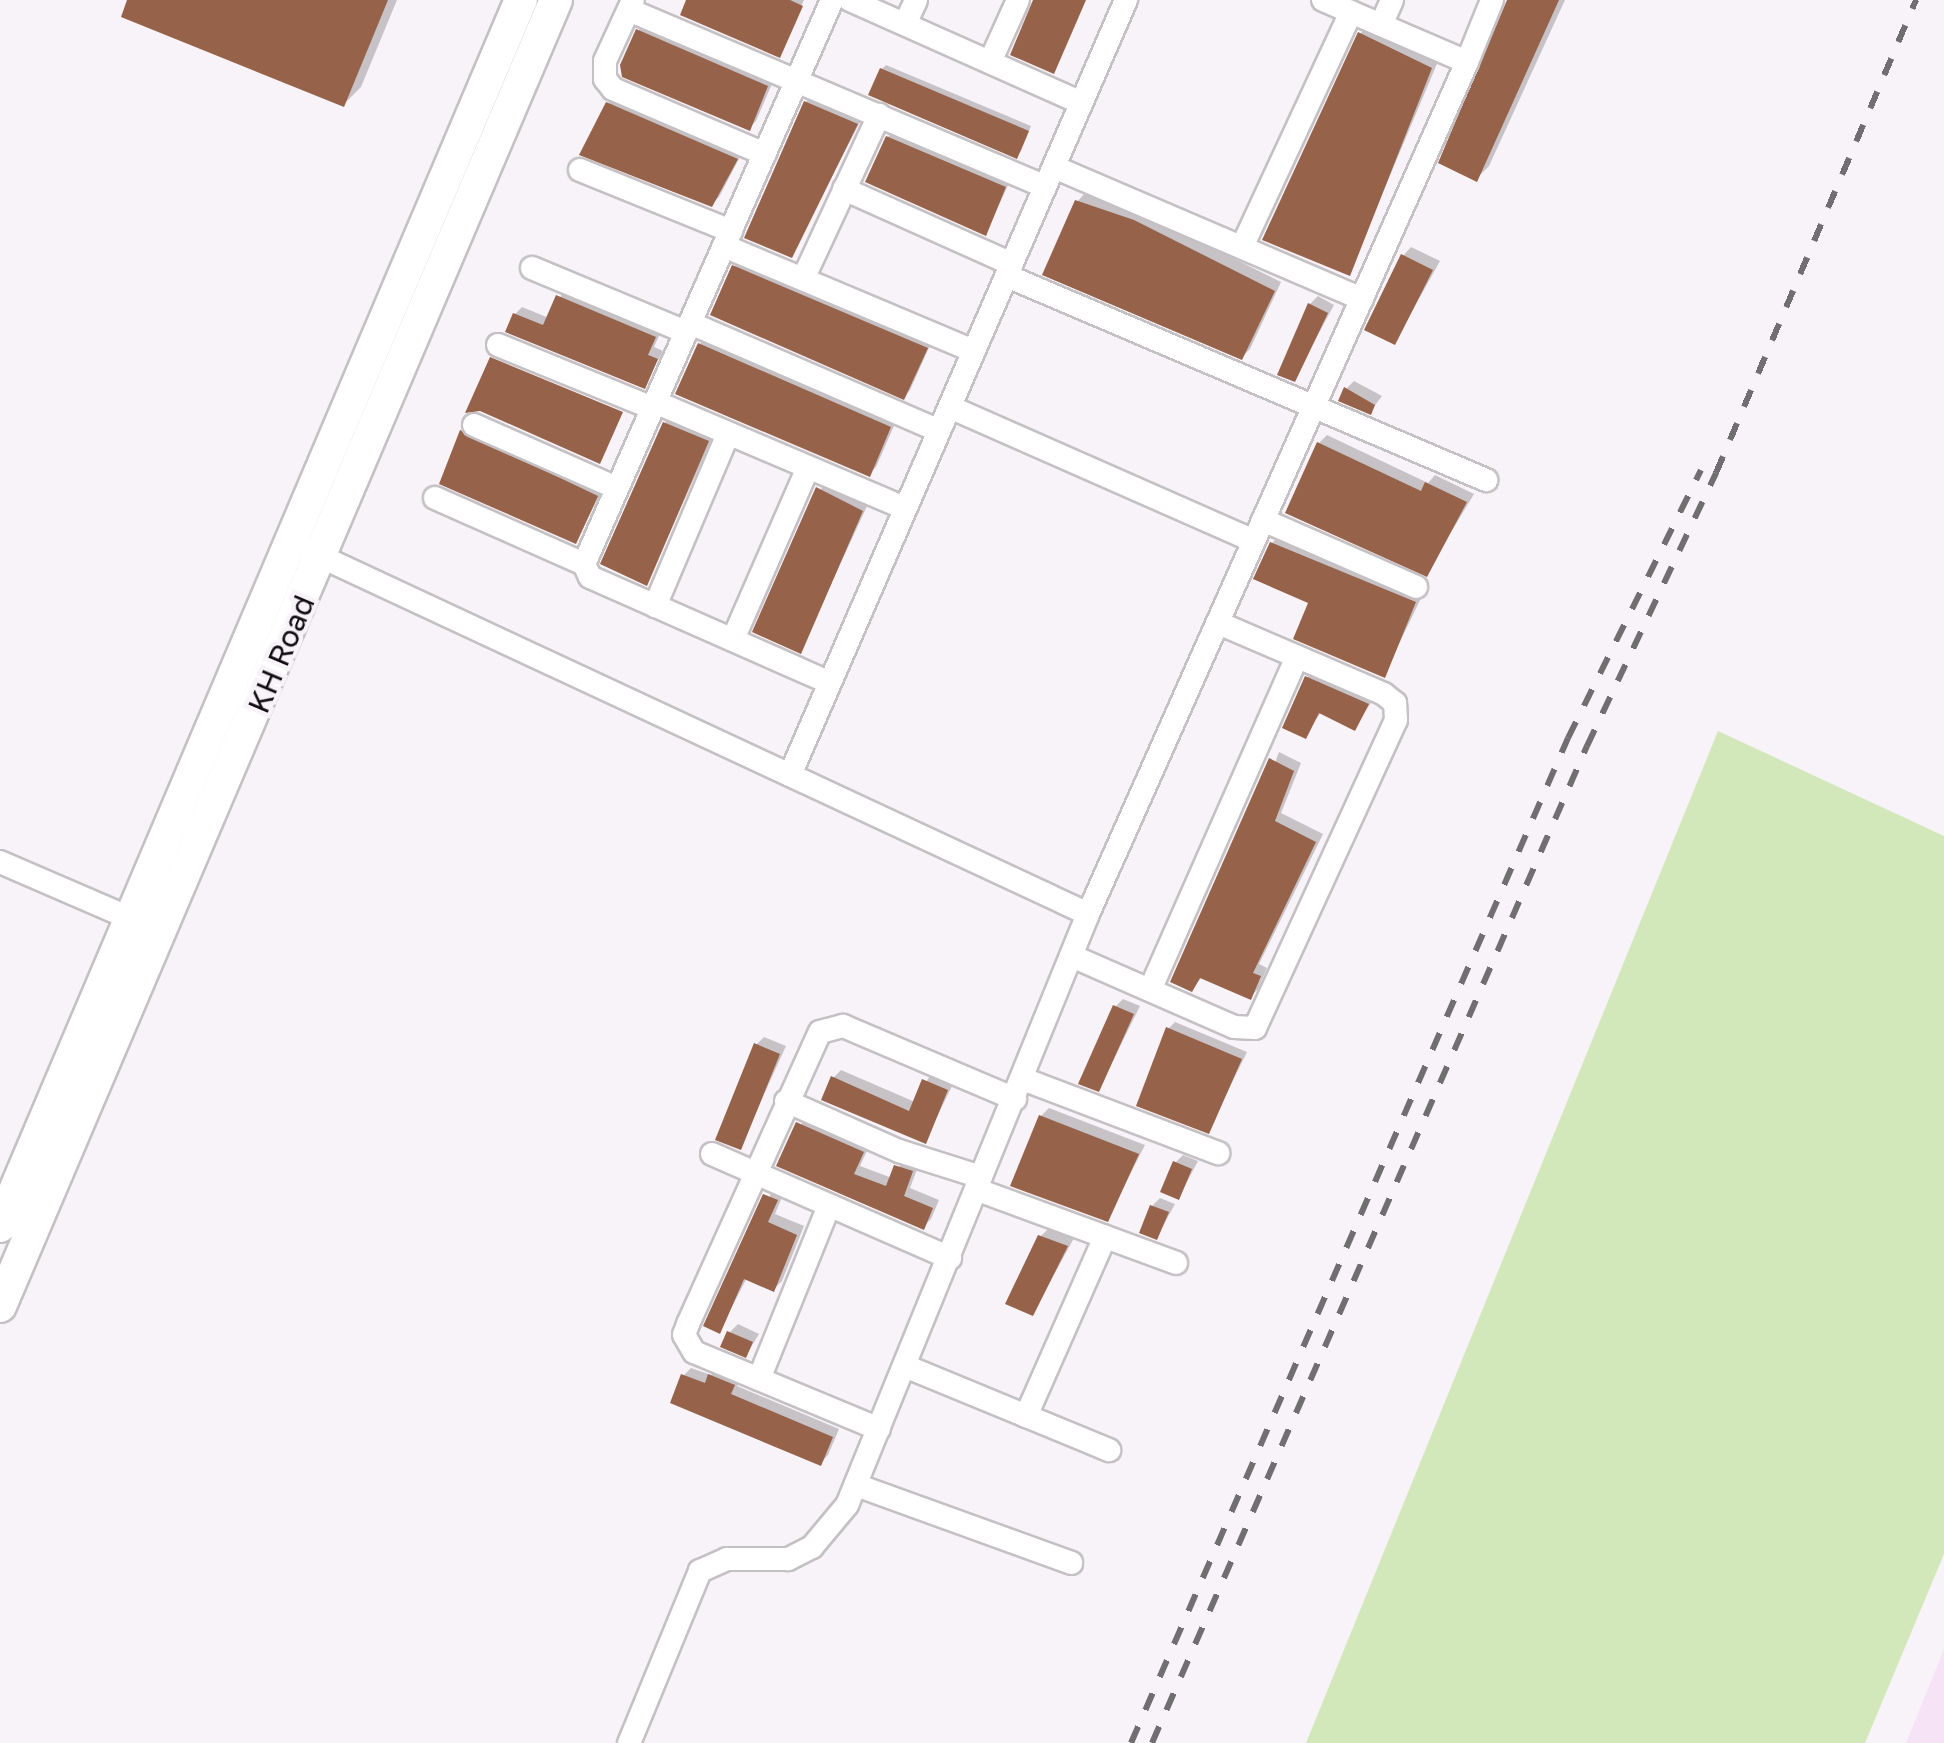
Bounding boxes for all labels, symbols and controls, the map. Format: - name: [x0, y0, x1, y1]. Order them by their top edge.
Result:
- street label: KH Road: [240, 590, 322, 718]

